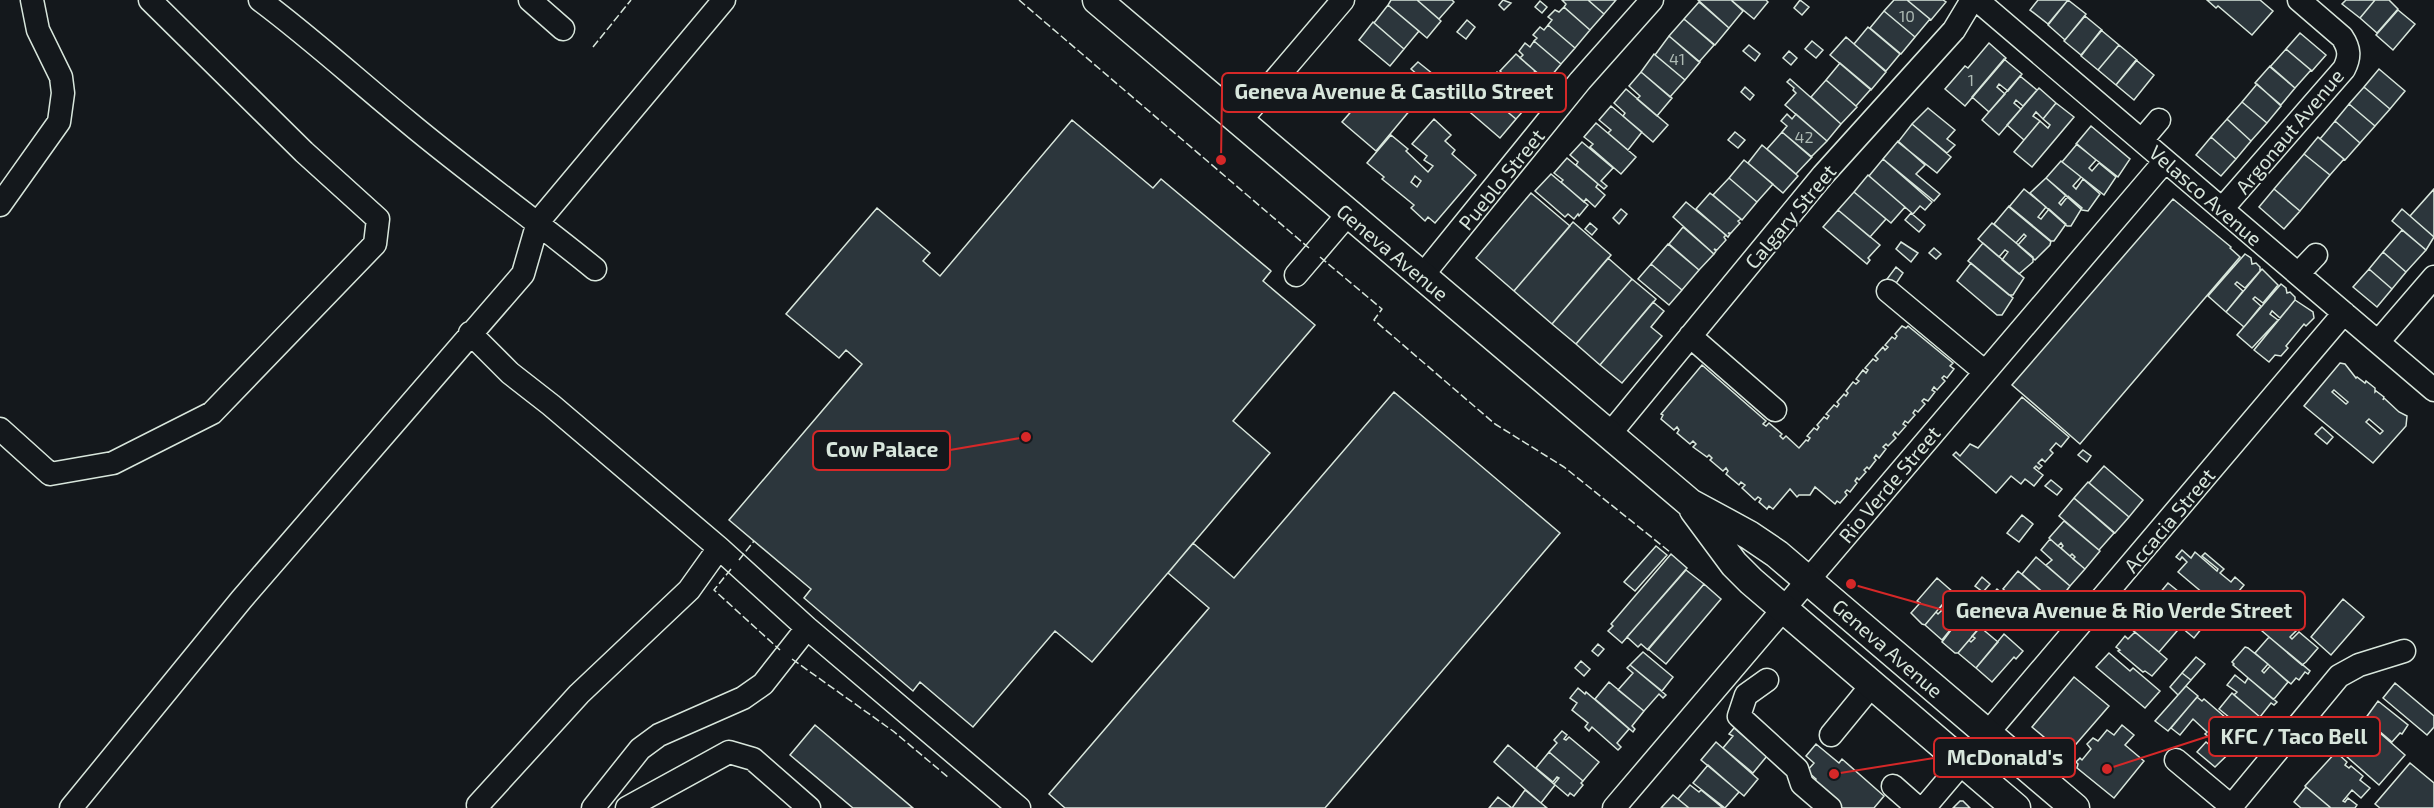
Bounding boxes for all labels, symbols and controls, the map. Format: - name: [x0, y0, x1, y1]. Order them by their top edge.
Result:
- house number: 10: [1899, 6, 1915, 25]
- house number: 41: [1669, 49, 1685, 68]
- street label: Argonaut Avenue: [2230, 64, 2348, 198]
- house number: 1: [1968, 70, 1974, 89]
- callout: Geneva Avenue & Castillo Street: [1222, 73, 1566, 112]
- text: Geneva Avenue & Castillo Street: [1235, 78, 1554, 103]
- street label: Pueblo Street: [1453, 123, 1549, 234]
- house number: 42: [1795, 127, 1813, 146]
- street label: Velasco Avenue: [2145, 140, 2267, 250]
- street label: Calgary Street: [1739, 159, 1841, 273]
- street label: Geneva Avenue: [1332, 198, 1454, 306]
- street label: Rio Verde Street: [1833, 421, 1945, 547]
- callout: Cow Palace: [813, 431, 950, 470]
- text: Cow Palace: [826, 436, 939, 461]
- street label: Accacia Street: [2118, 463, 2220, 577]
- callout: Geneva Avenue & Rio Verde Street: [1943, 591, 2305, 630]
- street label: Geneva Avenue: [1828, 594, 1948, 702]
- text: Geneva Avenue & Rio Verde Street: [1956, 597, 2293, 622]
- callout: KFC / Taco Bell: [2209, 717, 2380, 756]
- text: KFC / Taco Bell: [2221, 723, 2368, 748]
- callout: McDonald's: [1934, 738, 2075, 777]
- text: McDonald's: [1947, 744, 2063, 769]

